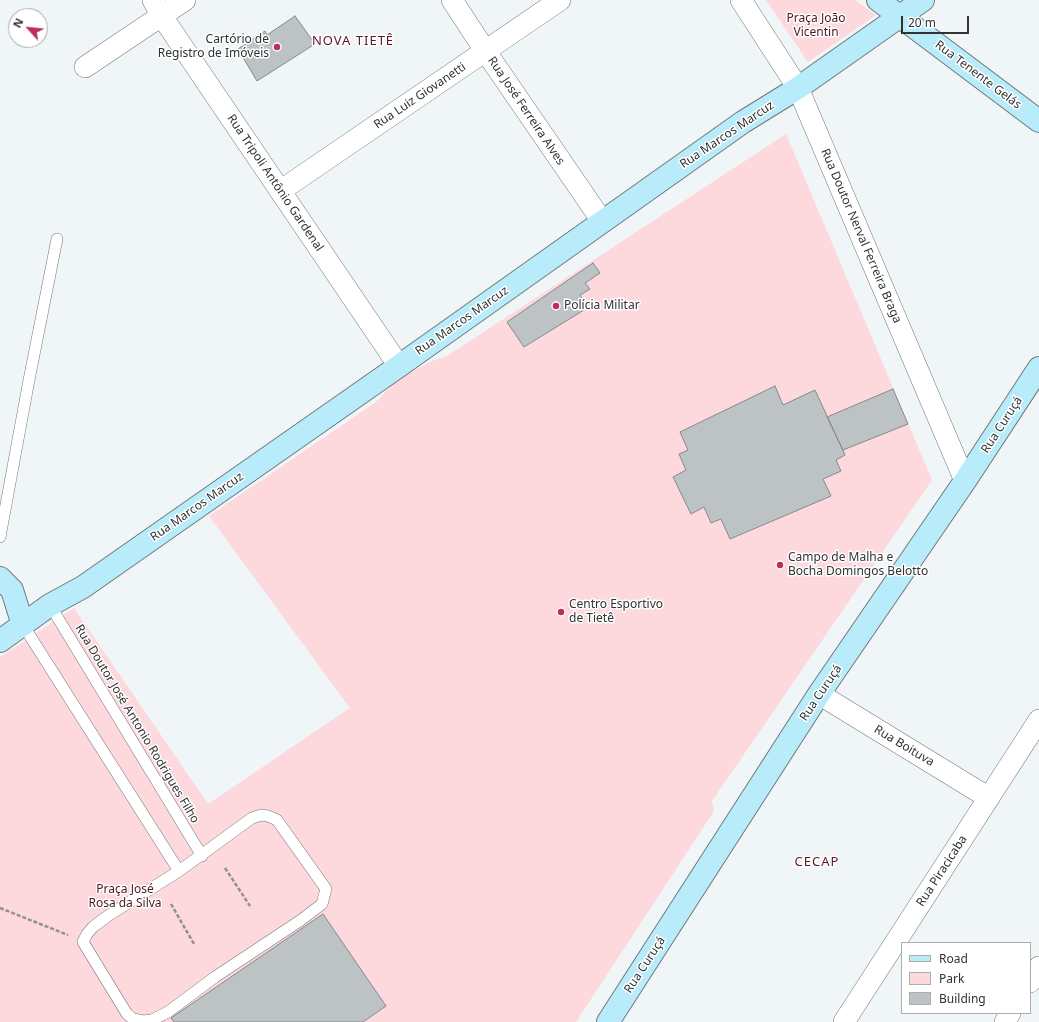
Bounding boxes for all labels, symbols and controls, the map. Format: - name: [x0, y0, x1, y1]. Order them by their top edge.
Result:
- north arrow: [8, 8, 48, 48]
- scale bar: [903, 8, 971, 34]
- park label: Praça João Vicentin: [787, 12, 845, 40]
- text: 20 m: [908, 14, 936, 31]
- text: N: [9, 15, 26, 30]
- place label: Cartório de Registro de Imóveis: [158, 33, 269, 61]
- district label: NOVA TIETÊ: [312, 33, 394, 49]
- street label: Rua Tenente Gelás: [932, 38, 1024, 112]
- marker: Cartório de Registro de Imóveis: [272, 42, 282, 52]
- street label: Rua José Ferreira Alves: [484, 54, 568, 168]
- street label: Rua Luiz Giovanetti: [371, 60, 469, 132]
- street label: Rua Marcos Marcuz: [677, 98, 777, 172]
- street label: Rua Tripoli Antônio Gardenal: [224, 112, 326, 254]
- street label: Rua Doutor Nerval Ferreira Braga: [818, 147, 904, 325]
- street label: Rua Marcos Marcuz: [413, 284, 511, 358]
- place label: Polícia Militar: [564, 299, 640, 313]
- marker: Polícia Militar: [551, 301, 561, 311]
- street label: Rua Curuçá: [978, 394, 1026, 456]
- street label: Rua Marcos Marcuz: [148, 470, 246, 544]
- place label: Campo de Malha e Bocha Domingos Belotto: [788, 551, 928, 579]
- marker: Campo de Malha e Bocha Domingos Belotto: [775, 560, 785, 570]
- place label: Centro Esportivo de Tietê: [569, 598, 663, 626]
- marker: Centro Esportivo de Tietê: [556, 607, 566, 617]
- street label: Rua Doutor José Antonio Rodrigues Filho: [72, 622, 202, 826]
- street label: Rua Curuçá: [797, 662, 845, 724]
- street label: Rua Boituva: [871, 722, 937, 770]
- street label: Rua Piracicaba: [914, 833, 970, 909]
- district label: CECAP: [795, 854, 839, 870]
- park label: Praça José Rosa da Silva: [88, 883, 162, 911]
- street label: Rua Curuçá: [621, 934, 669, 996]
- legend: [901, 942, 1031, 1014]
- text: Road: [939, 950, 968, 967]
- text: Park: [939, 970, 964, 987]
- text: Building: [939, 990, 986, 1007]

